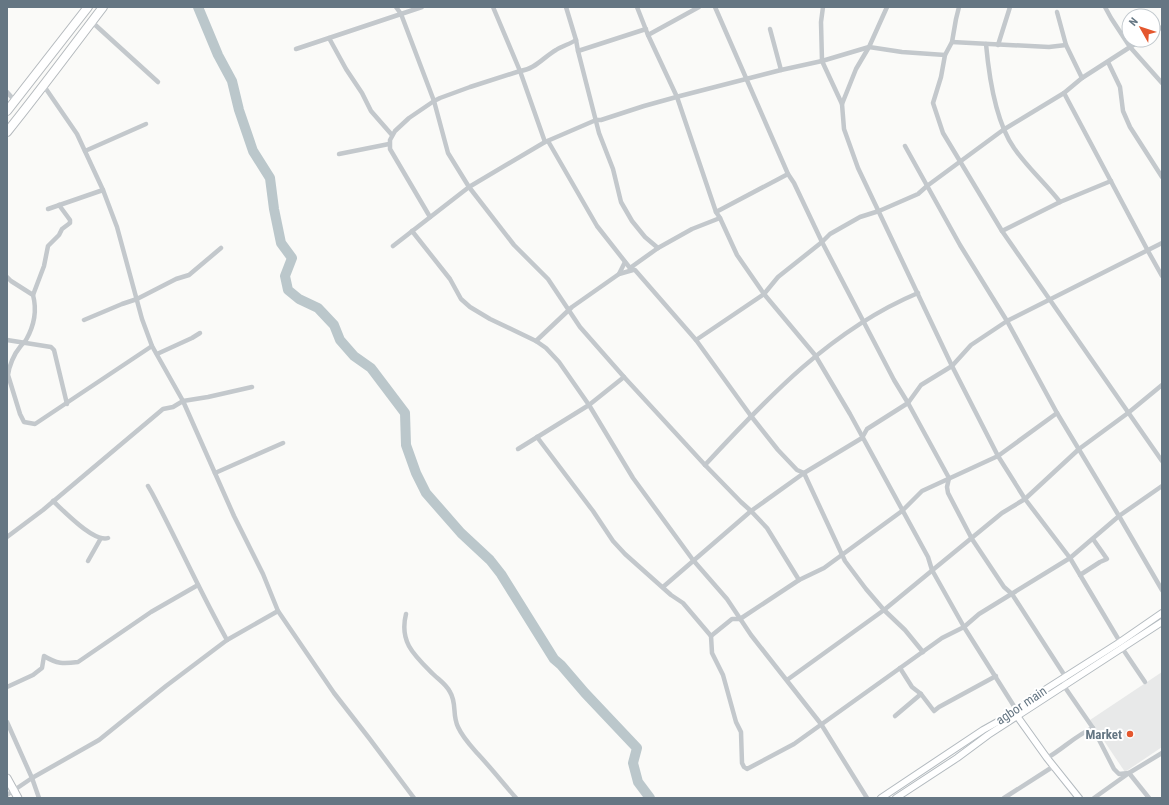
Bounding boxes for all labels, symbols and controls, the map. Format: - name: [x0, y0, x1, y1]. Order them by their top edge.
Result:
- north arrow: [1121, 8, 1161, 48]
- text: N: [1126, 15, 1141, 29]
- street label: agbor main: [993, 683, 1049, 728]
- place label: Market: [1085, 727, 1122, 742]
- marker: Market: [1125, 729, 1135, 739]

